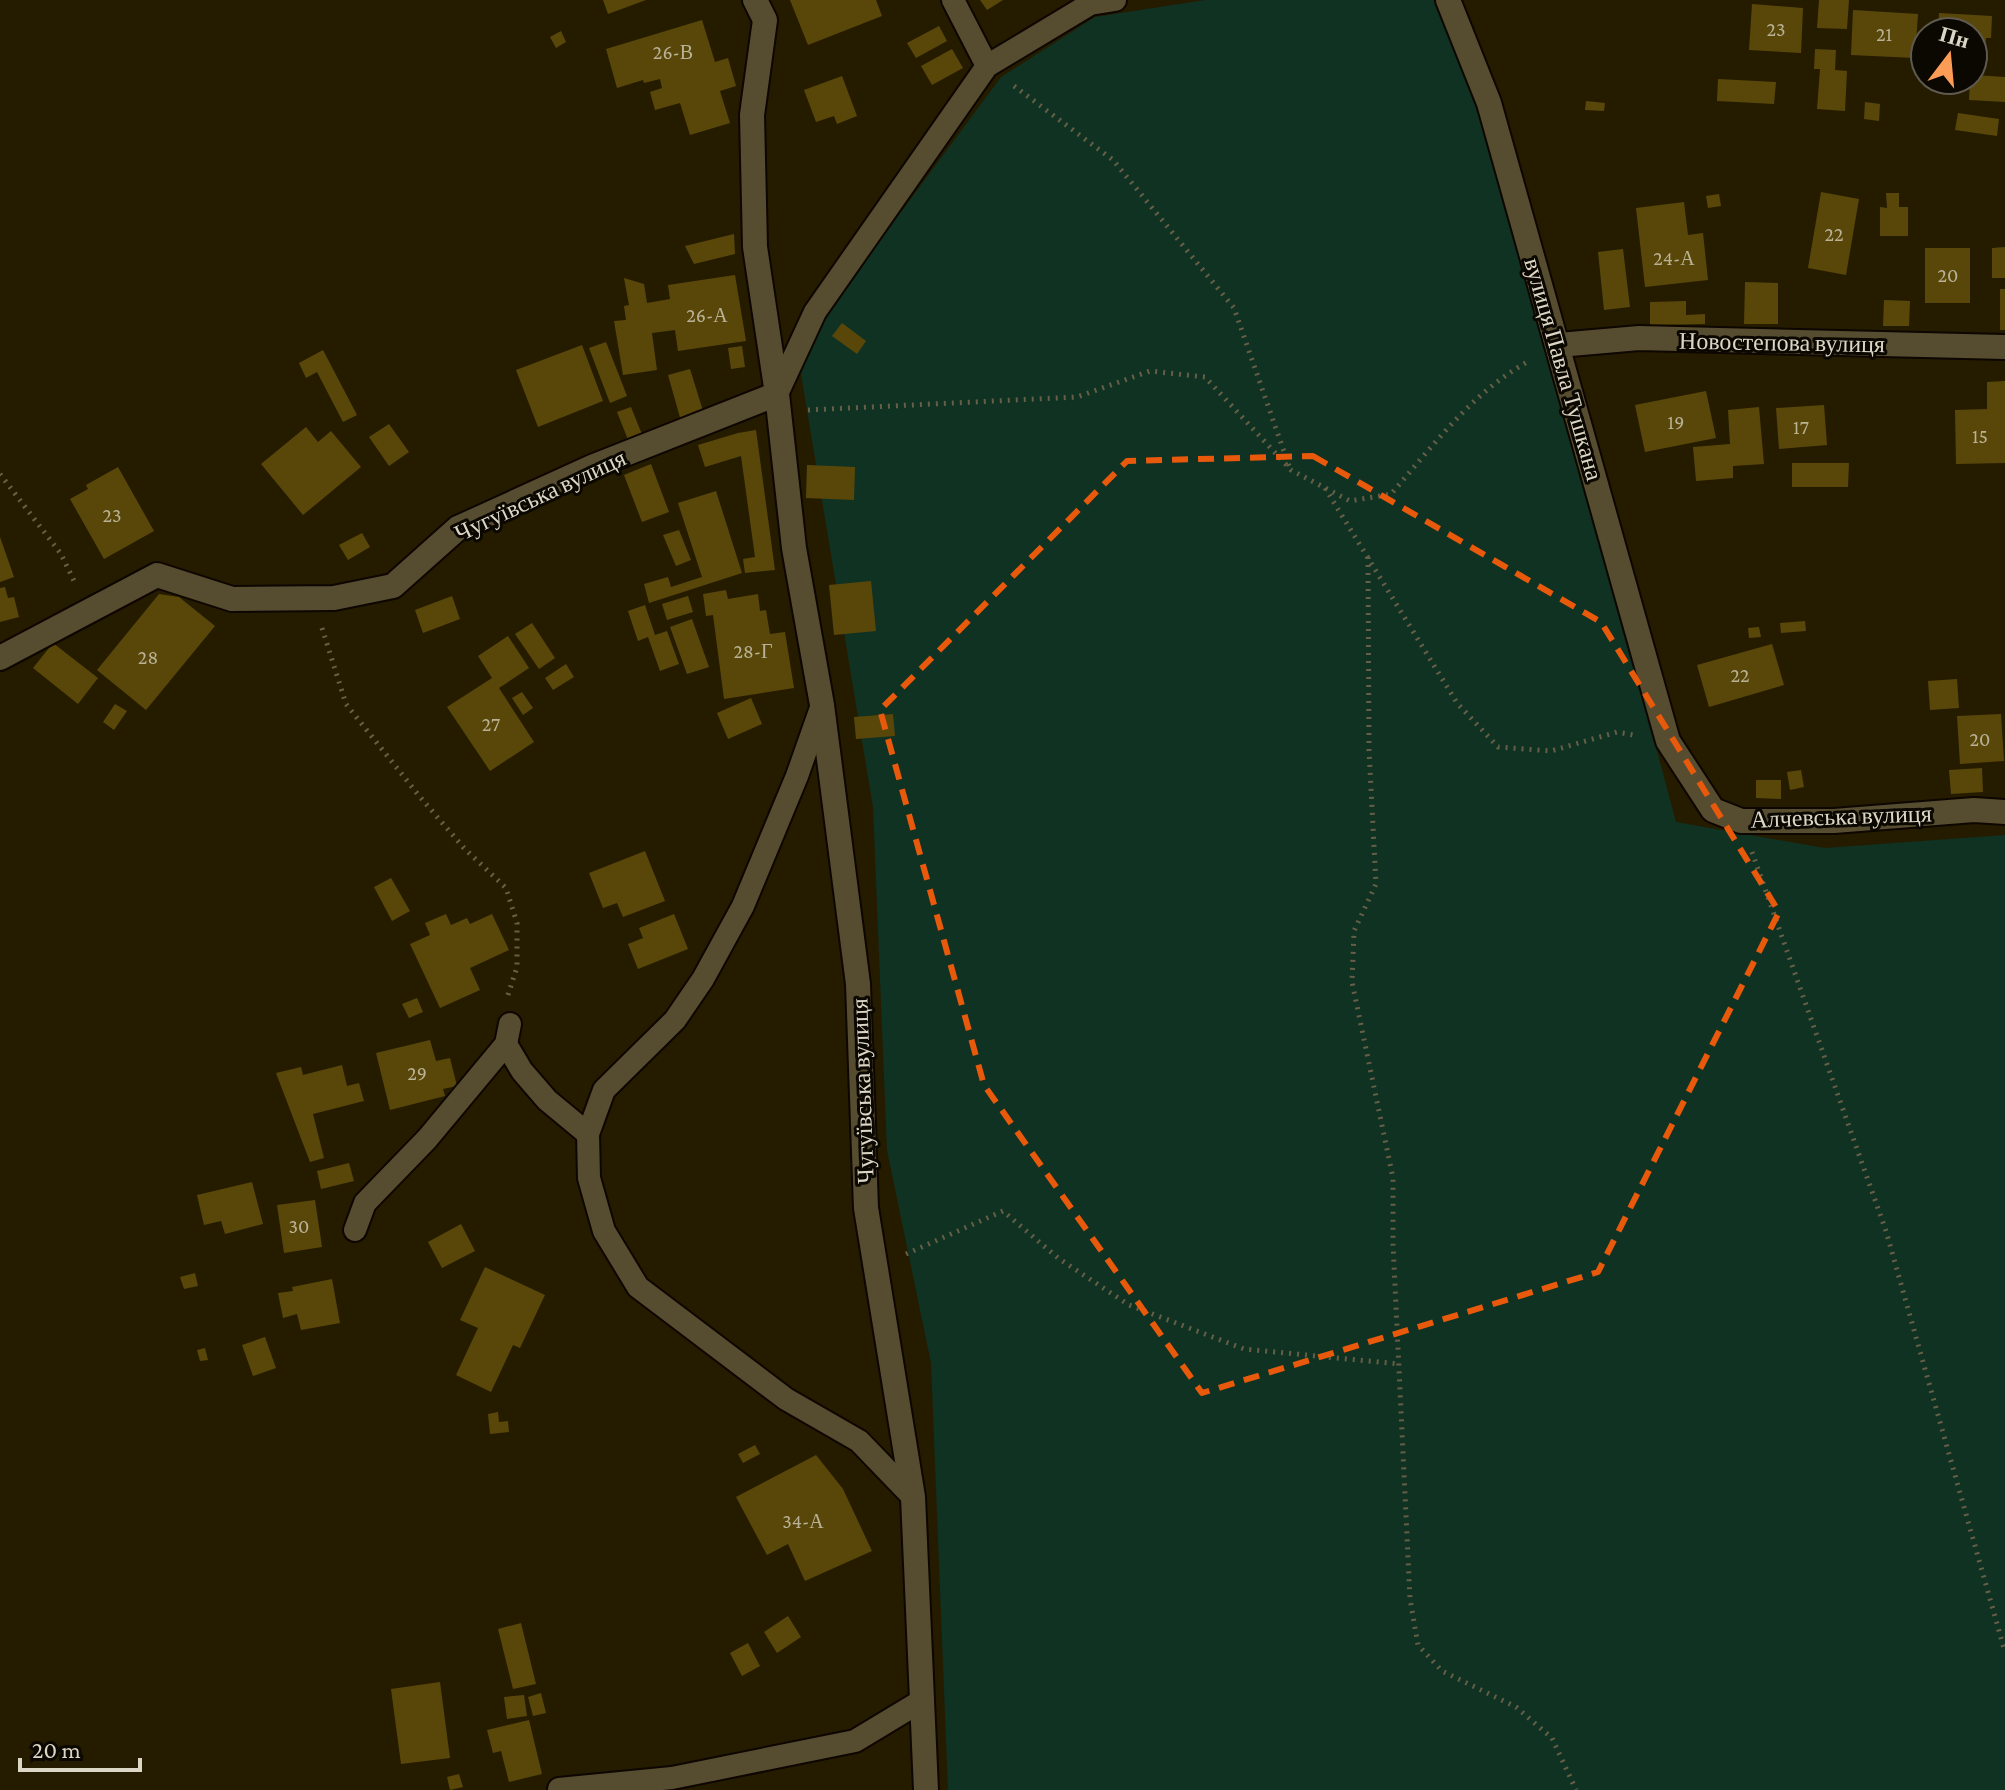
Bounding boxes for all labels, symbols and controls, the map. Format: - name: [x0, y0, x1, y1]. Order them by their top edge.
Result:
- north arrow: [1909, 16, 1989, 96]
- house number: 23: [1766, 18, 1786, 40]
- text: Пн: [1937, 21, 1972, 53]
- house number: 21: [1876, 23, 1892, 45]
- house number: 26-В: [653, 41, 693, 63]
- house number: 22: [1825, 223, 1843, 245]
- house number: 24-А: [1653, 247, 1695, 269]
- street label: вулиця Павла Тушкана: [1519, 255, 1609, 484]
- house number: 20: [1938, 264, 1958, 286]
- house number: 26-А: [686, 304, 728, 326]
- street label: Новостепова вулиця: [1679, 327, 1885, 357]
- house number: 19: [1668, 411, 1684, 433]
- house number: 17: [1793, 416, 1809, 438]
- house number: 15: [1972, 425, 1988, 447]
- street label: Чугуївська вулиця: [450, 444, 630, 546]
- house number: 23: [102, 504, 122, 526]
- house number: 28-Г: [733, 640, 773, 662]
- house number: 28: [138, 646, 158, 668]
- house number: 22: [1731, 664, 1749, 686]
- house number: 27: [482, 713, 500, 735]
- house number: 20: [1970, 728, 1990, 750]
- street label: Алчевська вулиця: [1750, 799, 1932, 833]
- street label: Чугуївська вулиця: [845, 998, 879, 1184]
- house number: 29: [407, 1062, 427, 1084]
- house number: 30: [289, 1215, 309, 1237]
- house number: 34-А: [782, 1510, 824, 1532]
- scale bar: [20, 1722, 140, 1772]
- text: 20 m: [32, 1736, 81, 1763]

